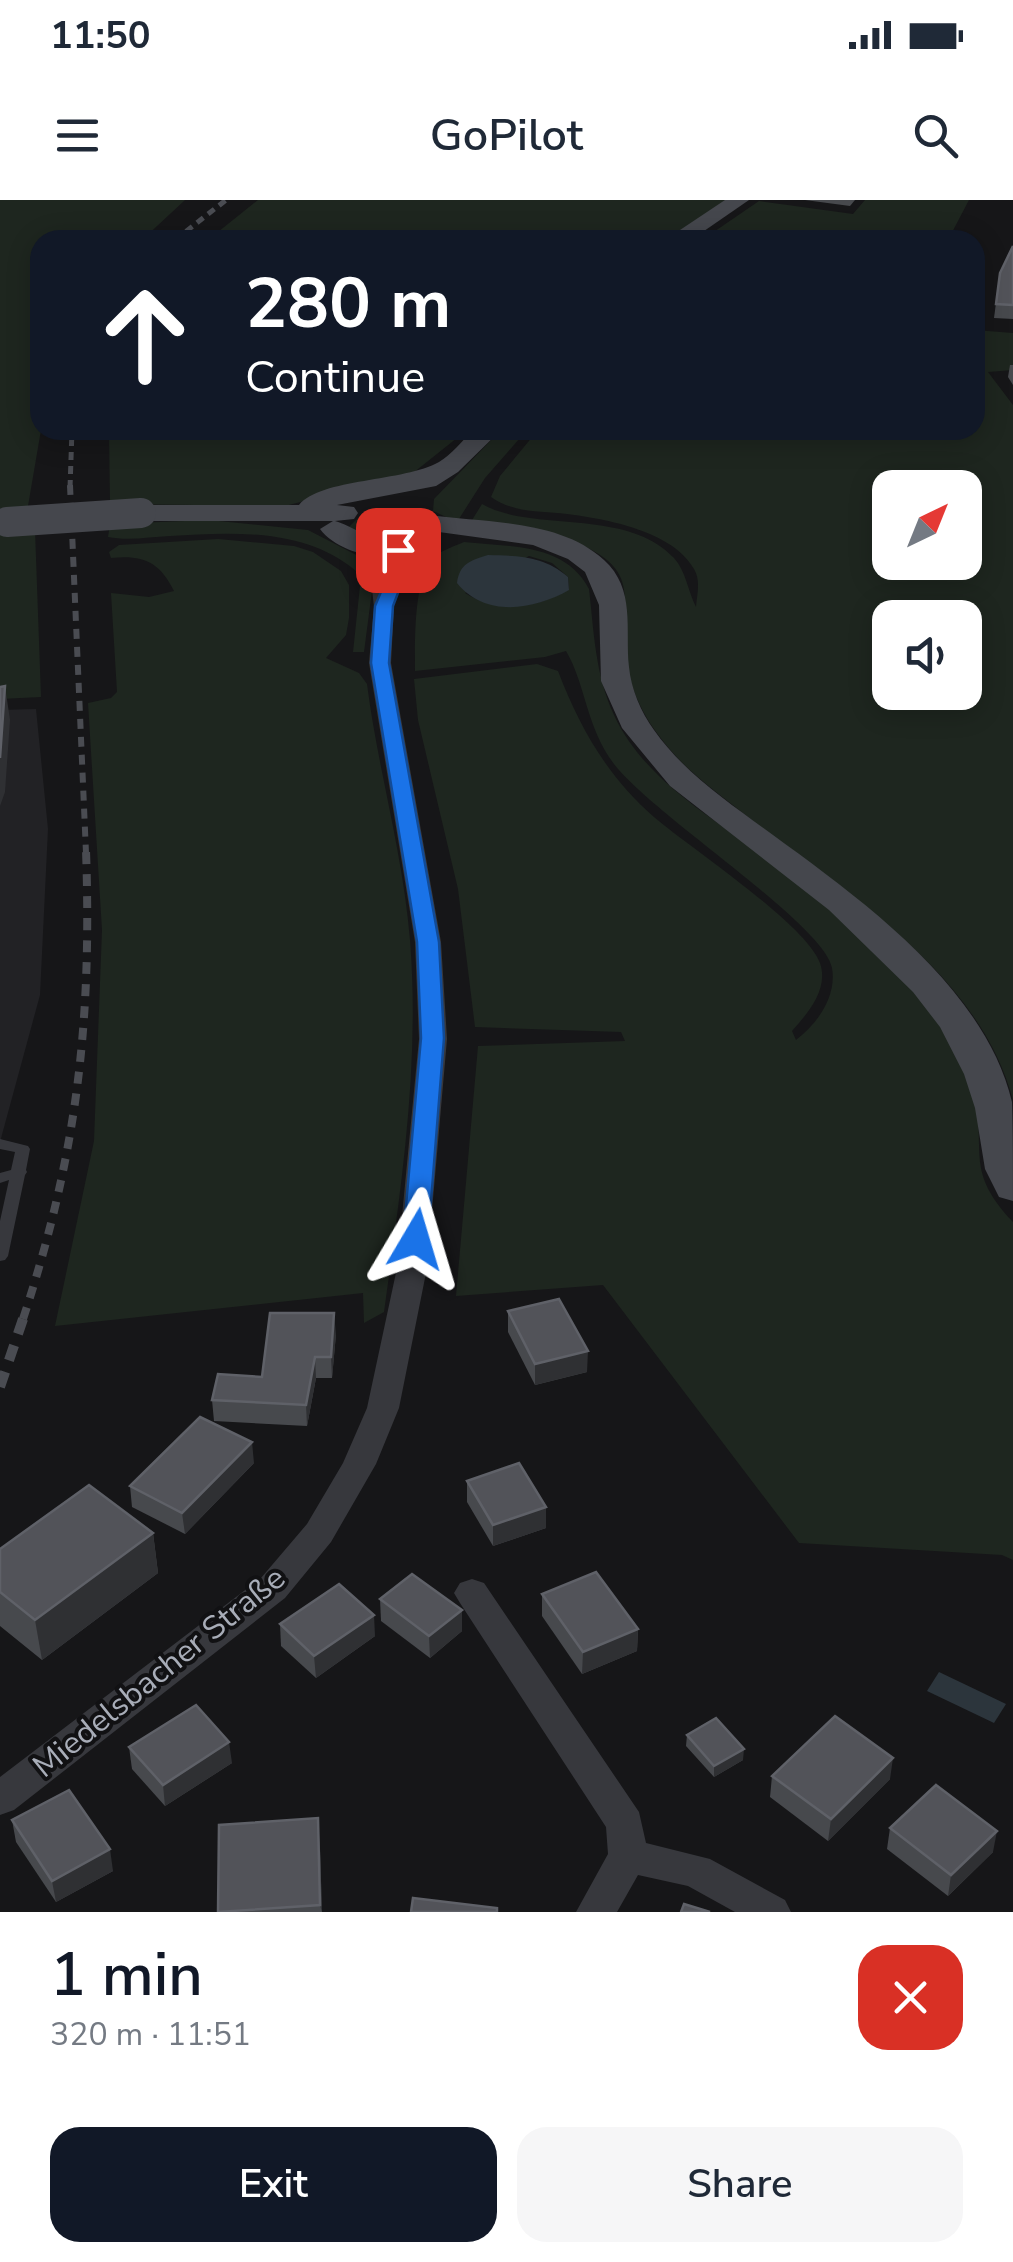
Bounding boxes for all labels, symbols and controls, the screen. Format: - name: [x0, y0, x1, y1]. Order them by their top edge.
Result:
- text: 11:50: [50, 10, 151, 61]
- text: GoPilot: [430, 105, 583, 166]
- icon: menu: [50, 108, 105, 163]
- icon: search: [908, 108, 963, 163]
- text: 280 m: [245, 256, 451, 352]
- icon: ahead: [80, 270, 210, 400]
- text: Continue: [245, 347, 425, 408]
- north arrow: [872, 470, 982, 580]
- map controls: [872, 470, 982, 710]
- pin: [356, 508, 441, 593]
- icon: arrive: [371, 523, 426, 578]
- button: sound: [872, 600, 982, 710]
- position arrow: [364, 1187, 468, 1291]
- street label: Miedelsbacher Straße: [24, 1557, 294, 1787]
- text: 1 min: [50, 1934, 203, 2016]
- button: close: [858, 1945, 963, 2050]
- text: 320 m · 11:51: [50, 2013, 251, 2056]
- button: Exit: [50, 2127, 497, 2242]
- button: Share: [517, 2127, 963, 2242]

